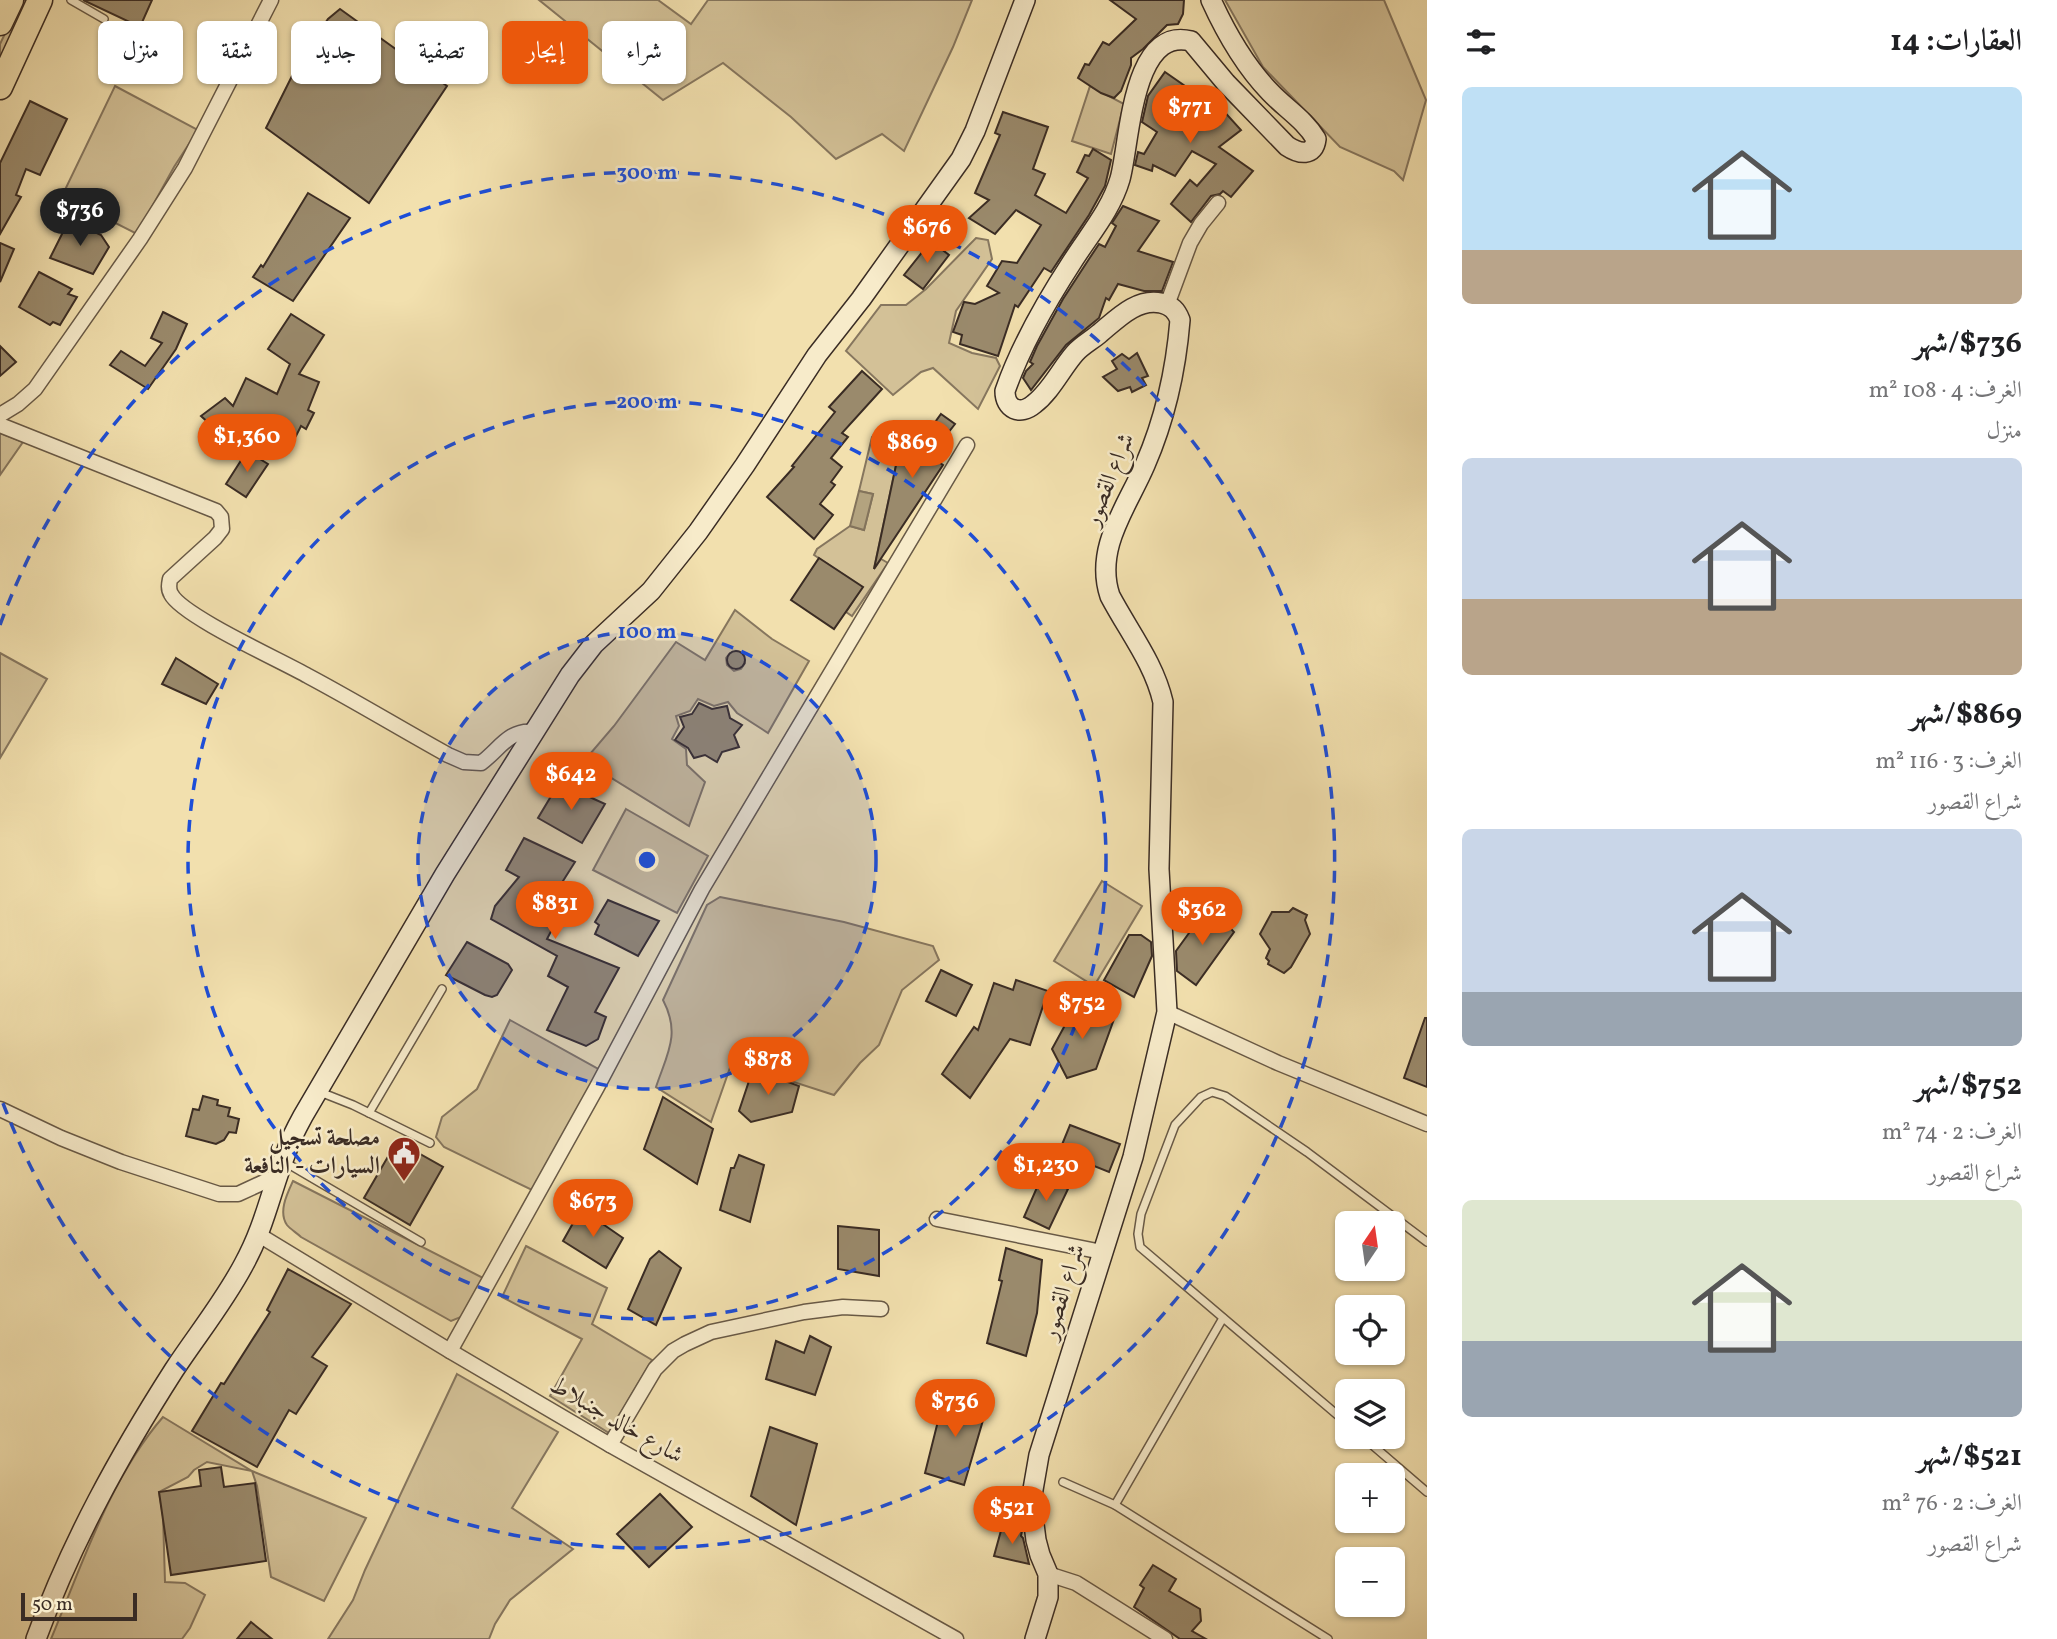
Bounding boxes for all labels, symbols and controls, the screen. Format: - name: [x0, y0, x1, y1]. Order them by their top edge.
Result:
- chip: منزل: [98, 21, 183, 84]
- chip: شقة: [197, 21, 277, 84]
- chip: جديد: [291, 21, 381, 84]
- chip: تصفية: [395, 21, 488, 84]
- chip: إيجار: [502, 21, 588, 84]
- chip: شراء: [602, 21, 686, 84]
- text: العقارات: 14: [1890, 21, 2022, 63]
- icon: filters: [1462, 23, 1500, 61]
- pin: $771: [1149, 86, 1231, 145]
- text: $771: [1168, 92, 1212, 124]
- icon: home: [1679, 132, 1805, 258]
- text: 300 m: [617, 159, 677, 188]
- pin: $736: [39, 188, 121, 248]
- text: $736: [56, 195, 104, 227]
- pin: $676: [886, 205, 968, 265]
- text: $676: [903, 212, 951, 244]
- text: $736/شهر: [1914, 323, 2022, 365]
- text: الغرف: 4 · 108 m²: [1869, 375, 2022, 407]
- text: 200 m: [616, 388, 678, 417]
- pin: $1,360: [190, 414, 304, 474]
- text: منزل: [1987, 416, 2022, 448]
- pin: $869: [871, 420, 953, 480]
- text: $1,360: [214, 421, 280, 453]
- text: $869: [887, 427, 937, 459]
- street label: شراع القصور: [1075, 428, 1145, 534]
- icon: home: [1679, 503, 1805, 629]
- text: 100 m: [617, 618, 677, 647]
- text: $869/شهر: [1910, 694, 2022, 736]
- text: الغرف: 3 · 116 m²: [1876, 746, 2022, 778]
- pin: $642: [530, 752, 612, 812]
- text: $642: [545, 759, 597, 791]
- text: شراع القصور: [1928, 787, 2022, 819]
- centre of rings: [635, 848, 659, 872]
- icon: home: [1679, 874, 1805, 1000]
- pin: $831: [514, 881, 596, 941]
- text: $831: [532, 888, 578, 920]
- pin: $362: [1161, 888, 1243, 947]
- text: $362: [1177, 894, 1227, 926]
- pin: $752: [1041, 982, 1123, 1041]
- text: $752: [1059, 988, 1105, 1020]
- pin: $878: [727, 1038, 809, 1097]
- text: $878: [744, 1044, 792, 1076]
- text: $752/شهر: [1915, 1065, 2022, 1107]
- text: الغرف: 2 · 74 m²: [1882, 1117, 2022, 1149]
- place label: مصلحة تسجيل السيارات - النافعة: [244, 1122, 380, 1184]
- public building icon: مصلحة تسجيل السيارات - النافعة: [385, 1134, 423, 1183]
- pin: $1,230: [989, 1144, 1103, 1203]
- text: $1,230: [1013, 1150, 1079, 1182]
- text: شراع القصور: [1928, 1158, 2022, 1190]
- pin: $673: [552, 1180, 634, 1239]
- text: $673: [569, 1186, 617, 1218]
- north arrow: [1335, 1211, 1405, 1281]
- map controls: [1335, 1211, 1405, 1617]
- street label: شراع القصور: [1033, 1240, 1096, 1346]
- icon: home: [1679, 1245, 1805, 1371]
- button: locate: [1335, 1295, 1405, 1365]
- street label: شارع خالد جنبلاط: [542, 1369, 689, 1474]
- button: layers: [1335, 1379, 1405, 1449]
- pin: $736: [914, 1380, 996, 1439]
- text: $736: [931, 1386, 979, 1418]
- text: $521/شهر: [1917, 1436, 2022, 1478]
- button: +: [1335, 1463, 1405, 1533]
- pin: $521: [971, 1486, 1053, 1546]
- text: الغرف: 2 · 76 m²: [1882, 1488, 2022, 1520]
- text: $521: [989, 1493, 1035, 1525]
- text: شراع القصور: [1928, 1529, 2022, 1561]
- button: −: [1335, 1547, 1405, 1617]
- scale bar: [21, 1590, 136, 1622]
- text: 50 m: [32, 1592, 73, 1618]

